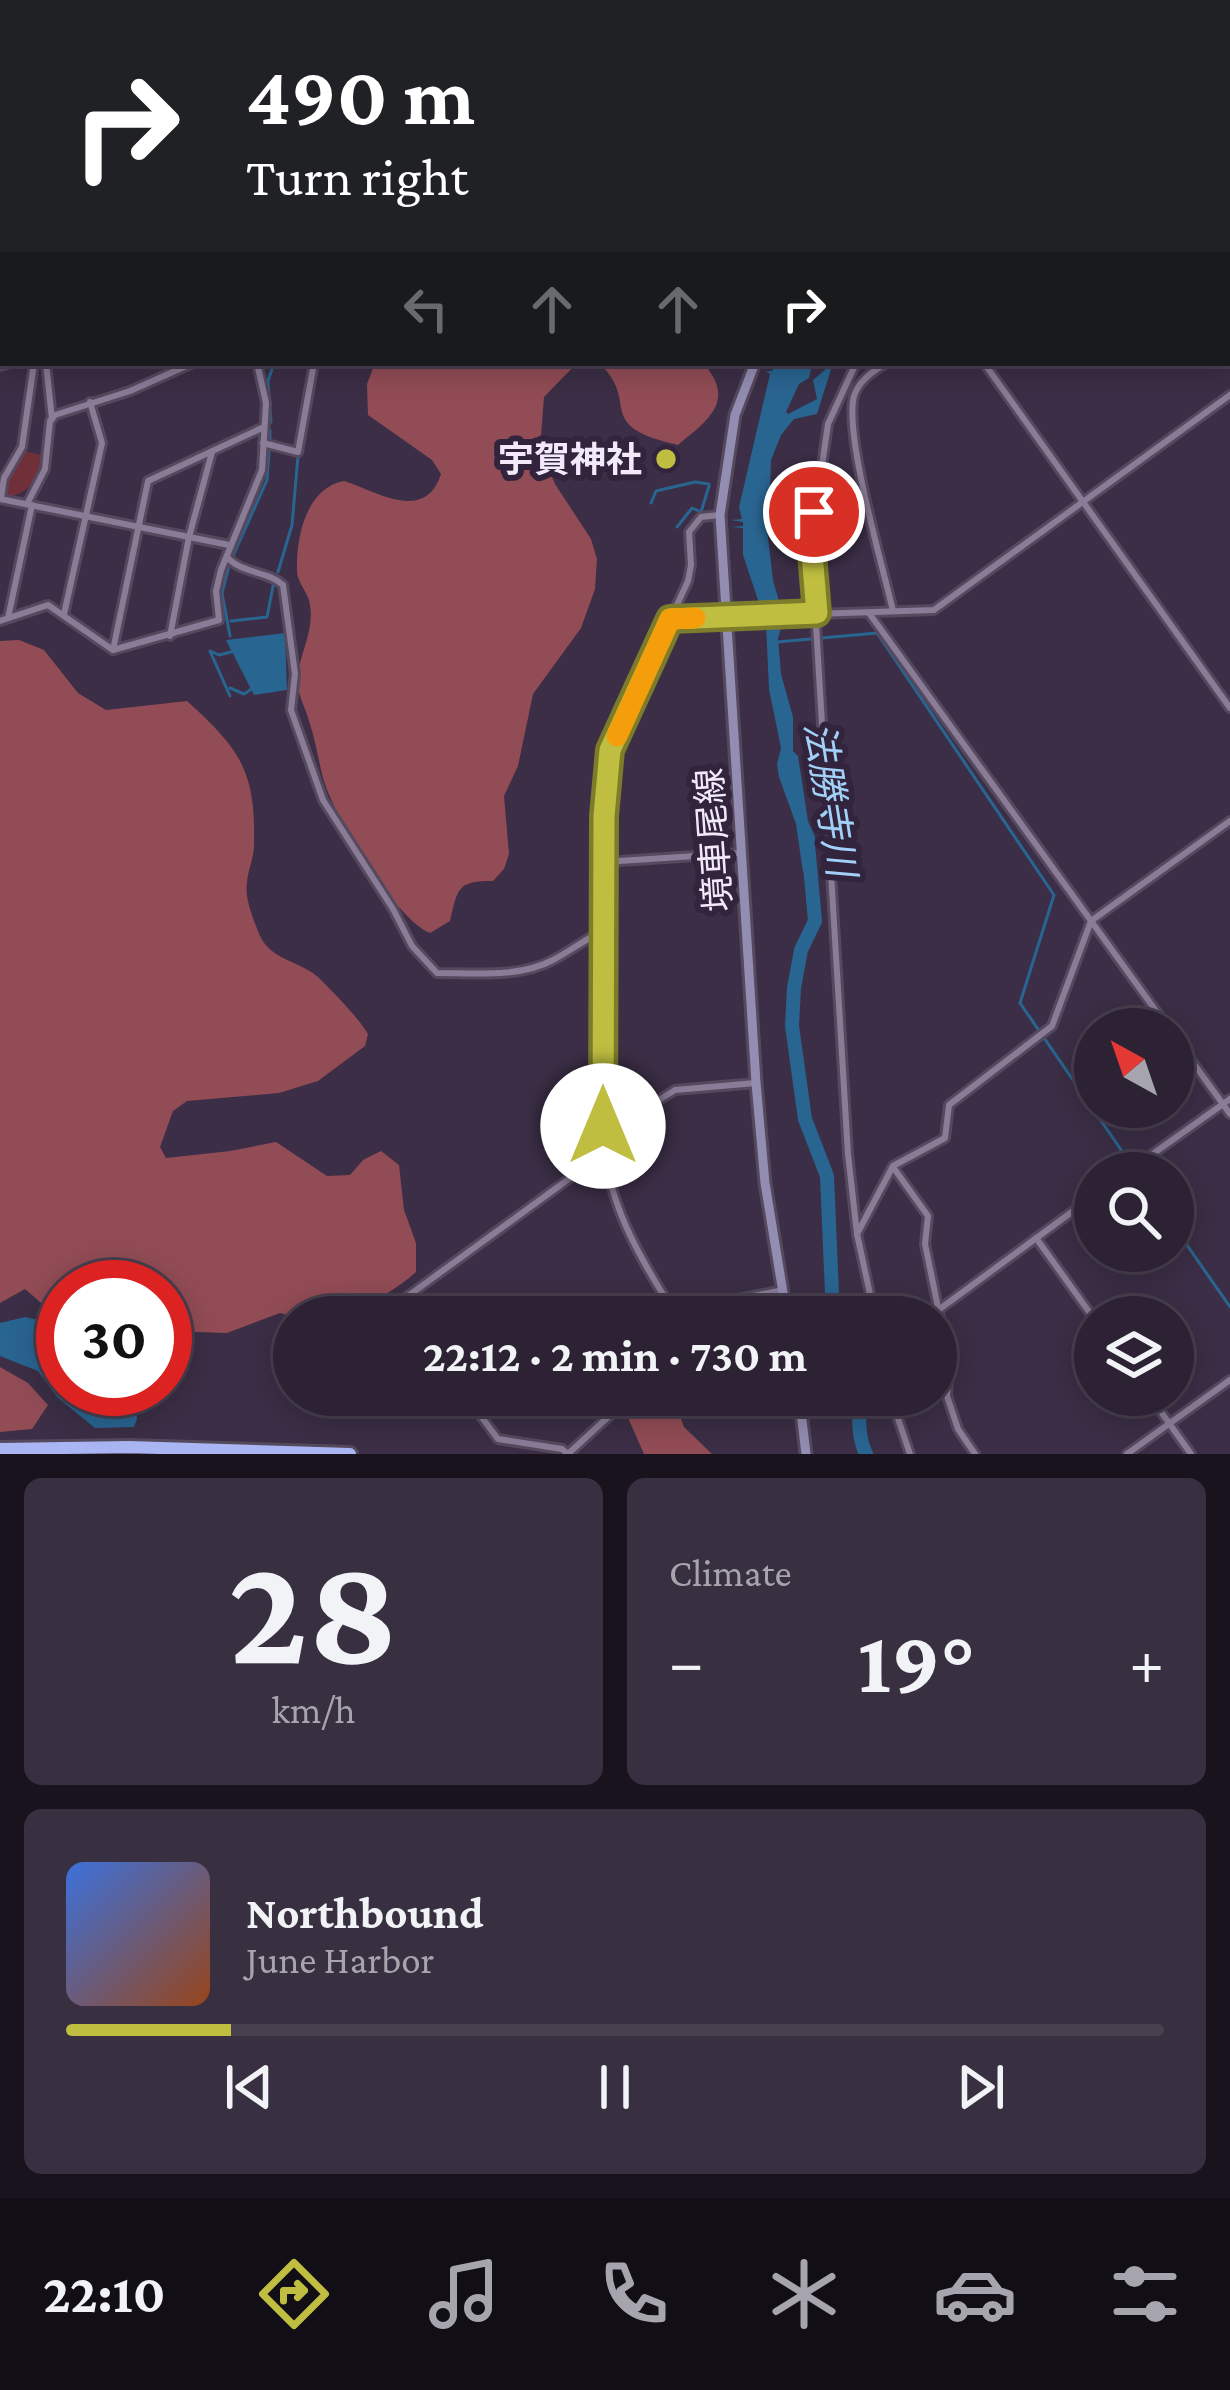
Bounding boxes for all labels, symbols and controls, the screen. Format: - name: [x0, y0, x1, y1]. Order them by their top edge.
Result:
- icon: right: [48, 48, 204, 204]
- text: 490 m: [246, 49, 475, 142]
- text: Turn right: [246, 147, 468, 207]
- icon: left: [393, 276, 459, 342]
- icon: ahead: [519, 276, 585, 342]
- icon: ahead: [645, 276, 711, 342]
- icon: right: [771, 276, 837, 342]
- place label: 宇賀神社: [498, 440, 642, 480]
- marker: 宇賀神社: [653, 446, 679, 472]
- pin: [763, 461, 865, 563]
- icon: arrive: [781, 479, 847, 545]
- water label: 法勝寺川: [797, 719, 865, 883]
- street label: 境車尾線: [689, 767, 739, 913]
- north arrow: [1074, 1008, 1194, 1128]
- map controls: [1074, 1008, 1194, 1416]
- position arrow: [540, 1063, 666, 1189]
- button: search: [1074, 1152, 1194, 1272]
- speed limit sign: 30: [36, 1260, 192, 1416]
- button: layers: [1074, 1296, 1194, 1416]
- text: 22:12 · 2 min · 730 m: [423, 1331, 807, 1381]
- text: 28: [228, 1523, 399, 1697]
- text: Climate: [669, 1551, 792, 1594]
- text: 19°: [858, 1611, 975, 1711]
- text: −: [669, 1625, 704, 1698]
- text: +: [1129, 1625, 1164, 1698]
- text: km/h: [271, 1688, 356, 1731]
- text: Northbound: [246, 1888, 484, 1938]
- text: June Harbor: [246, 1938, 434, 1981]
- icon: previous: [216, 2054, 282, 2120]
- icon: pause: [582, 2054, 648, 2120]
- icon: next: [948, 2054, 1014, 2120]
- icon: directions: [252, 2252, 336, 2336]
- icon: music: [422, 2252, 506, 2336]
- icon: phone: [592, 2252, 676, 2336]
- icon: climate: [762, 2252, 846, 2336]
- icon: car: [933, 2252, 1017, 2336]
- icon: filters: [1103, 2252, 1187, 2336]
- text: 22:10: [43, 2264, 165, 2324]

